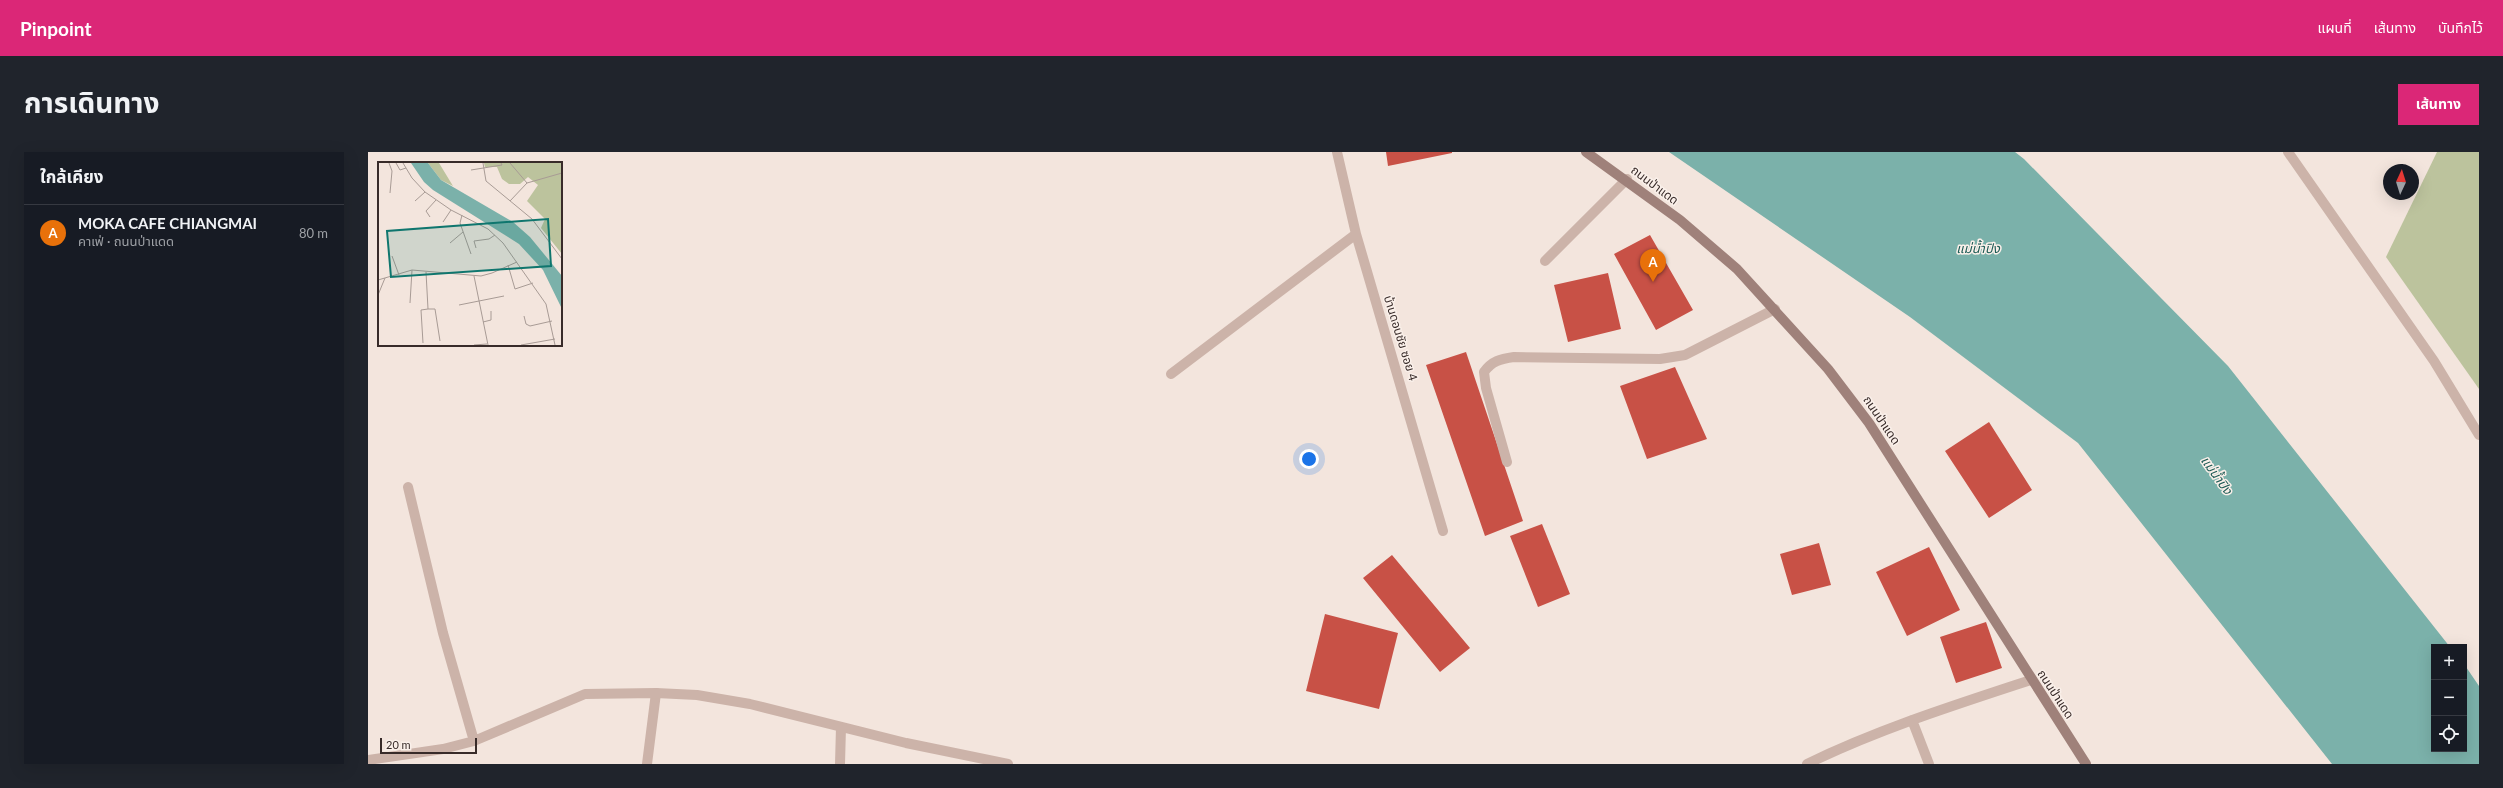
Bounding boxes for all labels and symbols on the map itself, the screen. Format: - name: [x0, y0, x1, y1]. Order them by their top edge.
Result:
- inset map: [378, 162, 562, 346]
- street label: ถนนป่าแดด: [1628, 162, 1682, 208]
- north arrow: [2383, 164, 2419, 200]
- water label: แม่น้ำปิง: [1956, 239, 2001, 256]
- pin: A: [1640, 249, 1666, 282]
- street label: บ้านดอนชัย ซอย 4: [1381, 293, 1421, 383]
- street label: ถนนป่าแดด: [1860, 393, 1904, 447]
- your location: [1299, 449, 1319, 469]
- water label: แม่น้ำปิง: [2198, 452, 2238, 498]
- street label: ถนนป่าแดด: [2035, 667, 2077, 721]
- scale bar: [380, 736, 477, 755]

